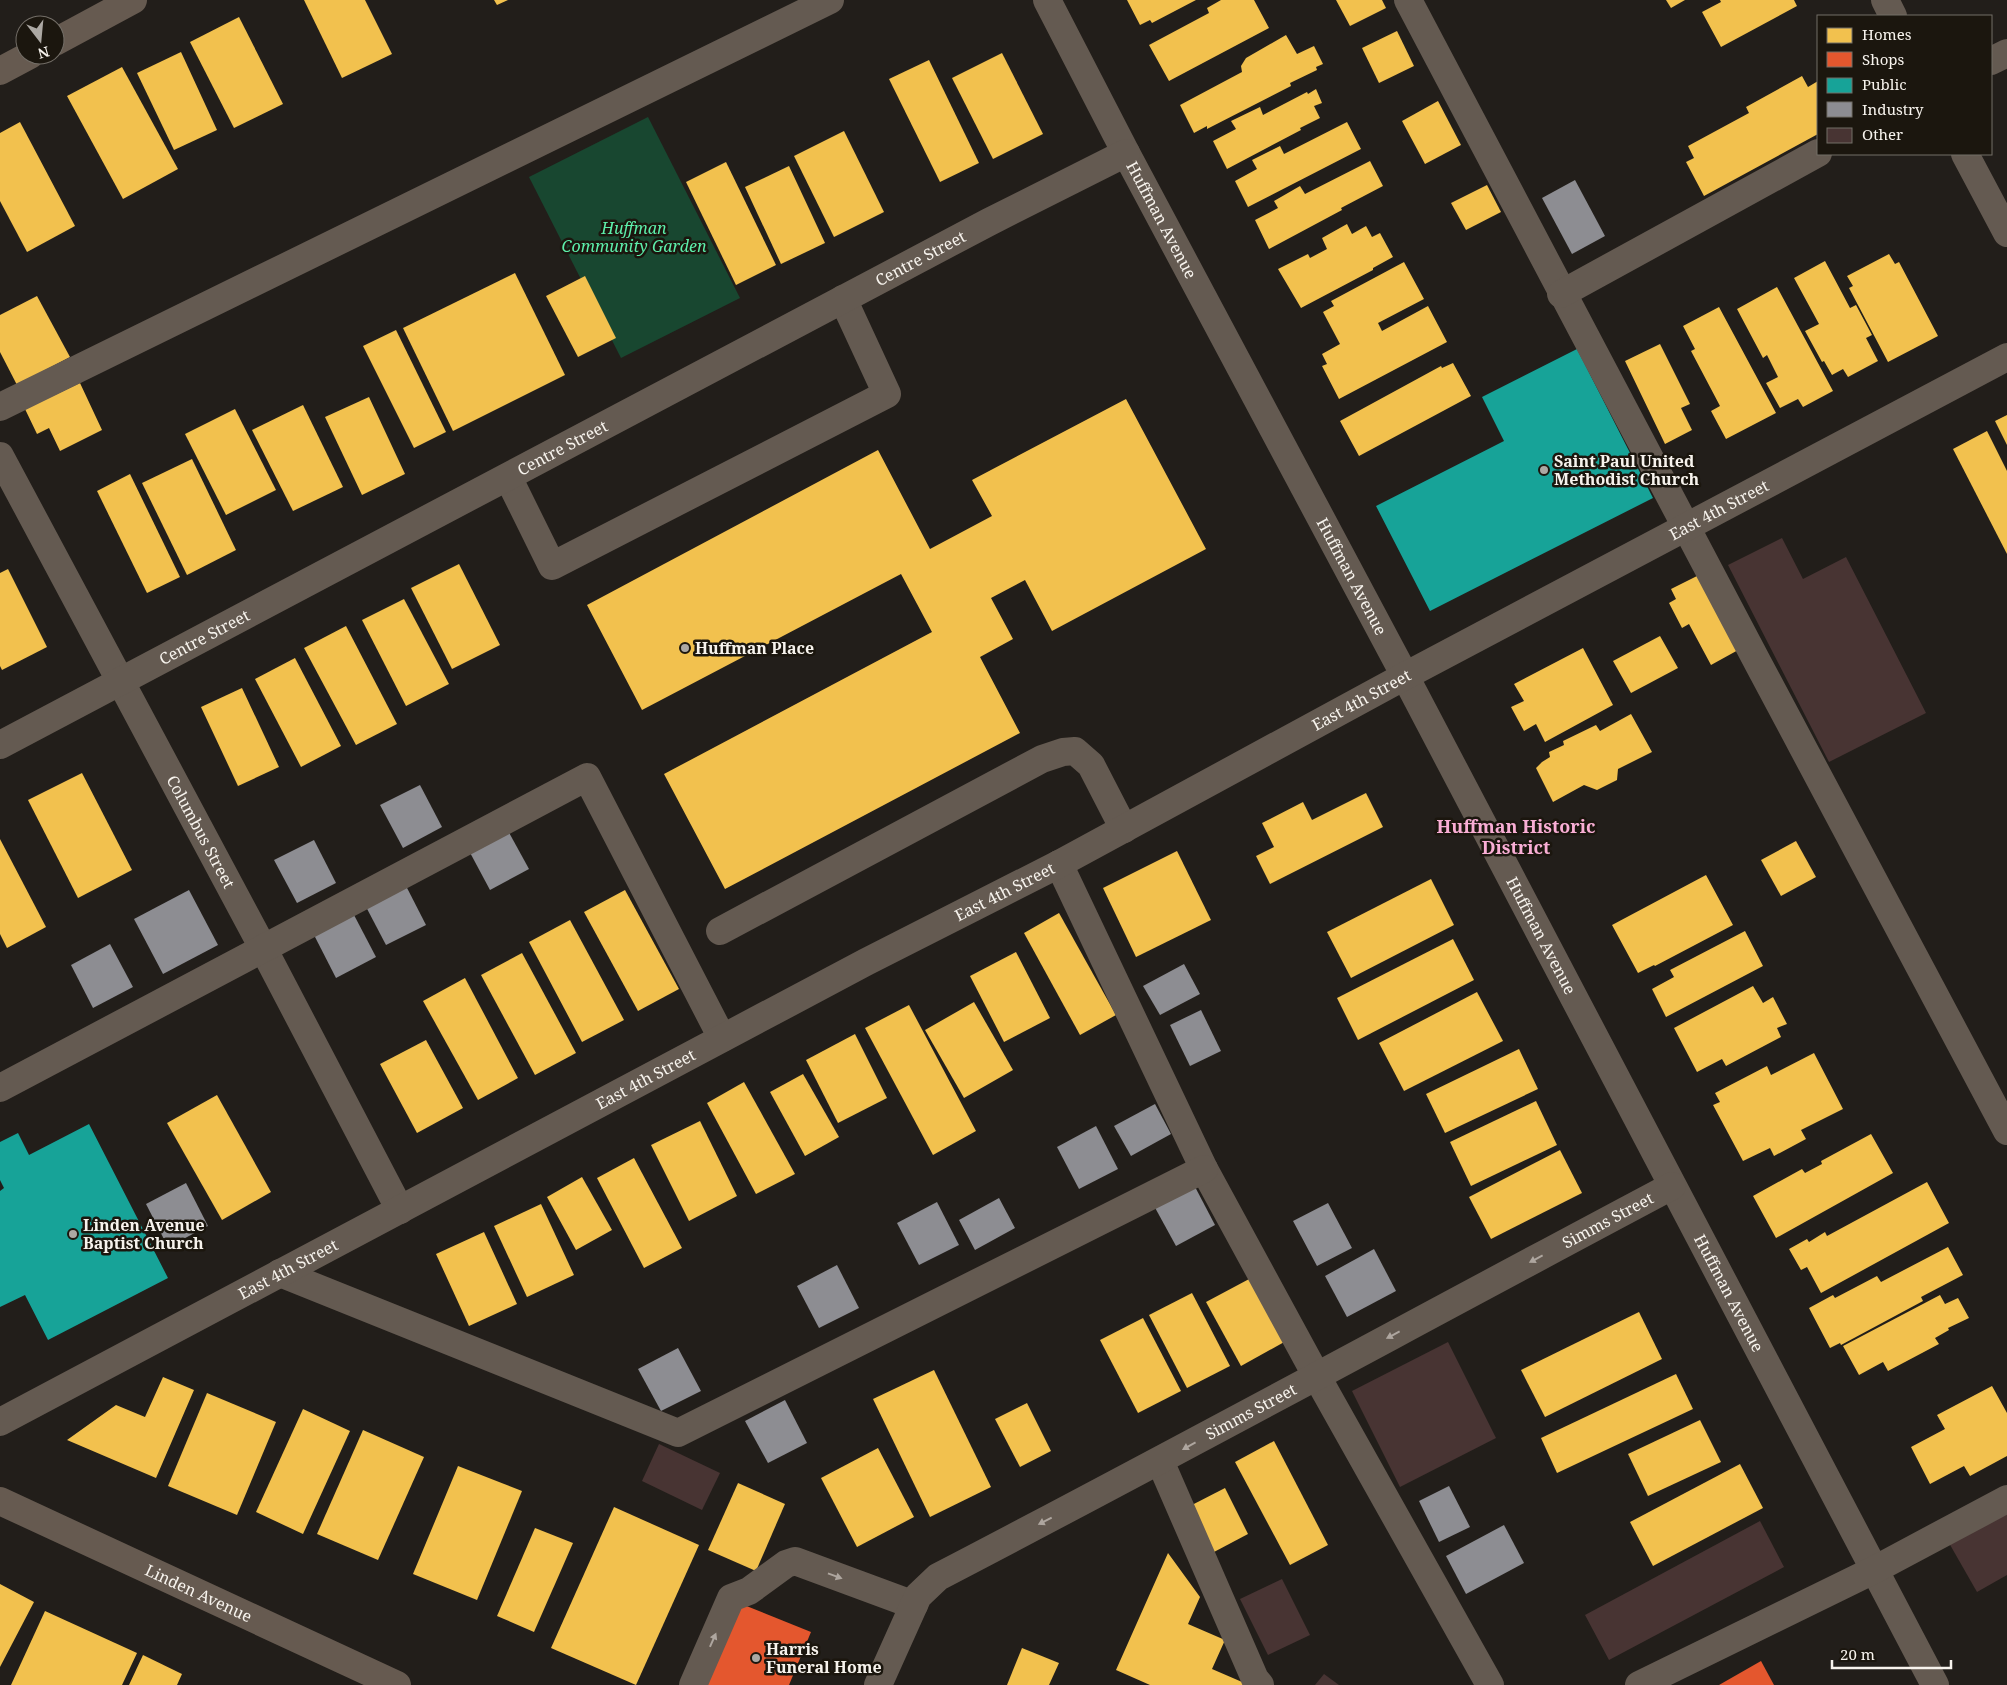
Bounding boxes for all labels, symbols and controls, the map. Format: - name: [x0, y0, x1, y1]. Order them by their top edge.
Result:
- north arrow: [15, 15, 65, 65]
- legend: [1817, 15, 1992, 155]
- text: Homes: [1862, 24, 1912, 44]
- text: N: [36, 42, 52, 64]
- text: Shops: [1862, 49, 1905, 69]
- text: Public: [1862, 74, 1907, 94]
- text: Industry: [1862, 99, 1924, 119]
- text: Other: [1862, 124, 1903, 144]
- street label: Huffman Avenue: [1121, 157, 1202, 282]
- park label: Huffman Community Garden: [561, 217, 707, 257]
- street label: Centre Street: [871, 225, 970, 291]
- street label: Centre Street: [513, 415, 612, 481]
- place label: Saint Paul United Methodist Church: [1554, 450, 1700, 490]
- marker: Saint Paul United Methodist Church: [1538, 464, 1550, 476]
- street label: East 4th Street: [1665, 474, 1773, 545]
- street label: Huffman Avenue: [1312, 514, 1392, 639]
- street label: Centre Street: [155, 604, 254, 670]
- place label: Huffman Place: [695, 637, 814, 659]
- marker: Huffman Place: [679, 642, 691, 654]
- street label: East 4th Street: [1308, 664, 1415, 736]
- street label: Columbus Street: [162, 771, 240, 892]
- district label: Huffman Historic District: [1436, 814, 1596, 859]
- street label: East 4th Street: [951, 857, 1059, 926]
- street label: Huffman Avenue: [1501, 873, 1581, 998]
- street label: East 4th Street: [592, 1043, 699, 1115]
- street label: Simms Street: [1558, 1187, 1657, 1253]
- place label: Linden Avenue Baptist Church: [83, 1214, 205, 1254]
- marker: Linden Avenue Baptist Church: [67, 1228, 79, 1240]
- street label: Huffman Avenue: [1689, 1230, 1769, 1356]
- street label: East 4th Street: [234, 1233, 342, 1304]
- one-way arrow: [1530, 1254, 1543, 1263]
- one-way arrow: [1386, 1331, 1400, 1339]
- street label: Simms Street: [1201, 1378, 1300, 1445]
- one-way arrow: [1182, 1441, 1195, 1450]
- one-way arrow: [1038, 1517, 1052, 1525]
- street label: Linden Avenue: [142, 1559, 256, 1627]
- one-way arrow: [827, 1573, 842, 1580]
- one-way arrow: [709, 1633, 717, 1647]
- place label: Harris Funeral Home: [766, 1638, 882, 1678]
- scale bar: [1832, 1638, 1951, 1670]
- text: 20 m: [1840, 1644, 1875, 1664]
- marker: Harris Funeral Home: [750, 1652, 762, 1664]

